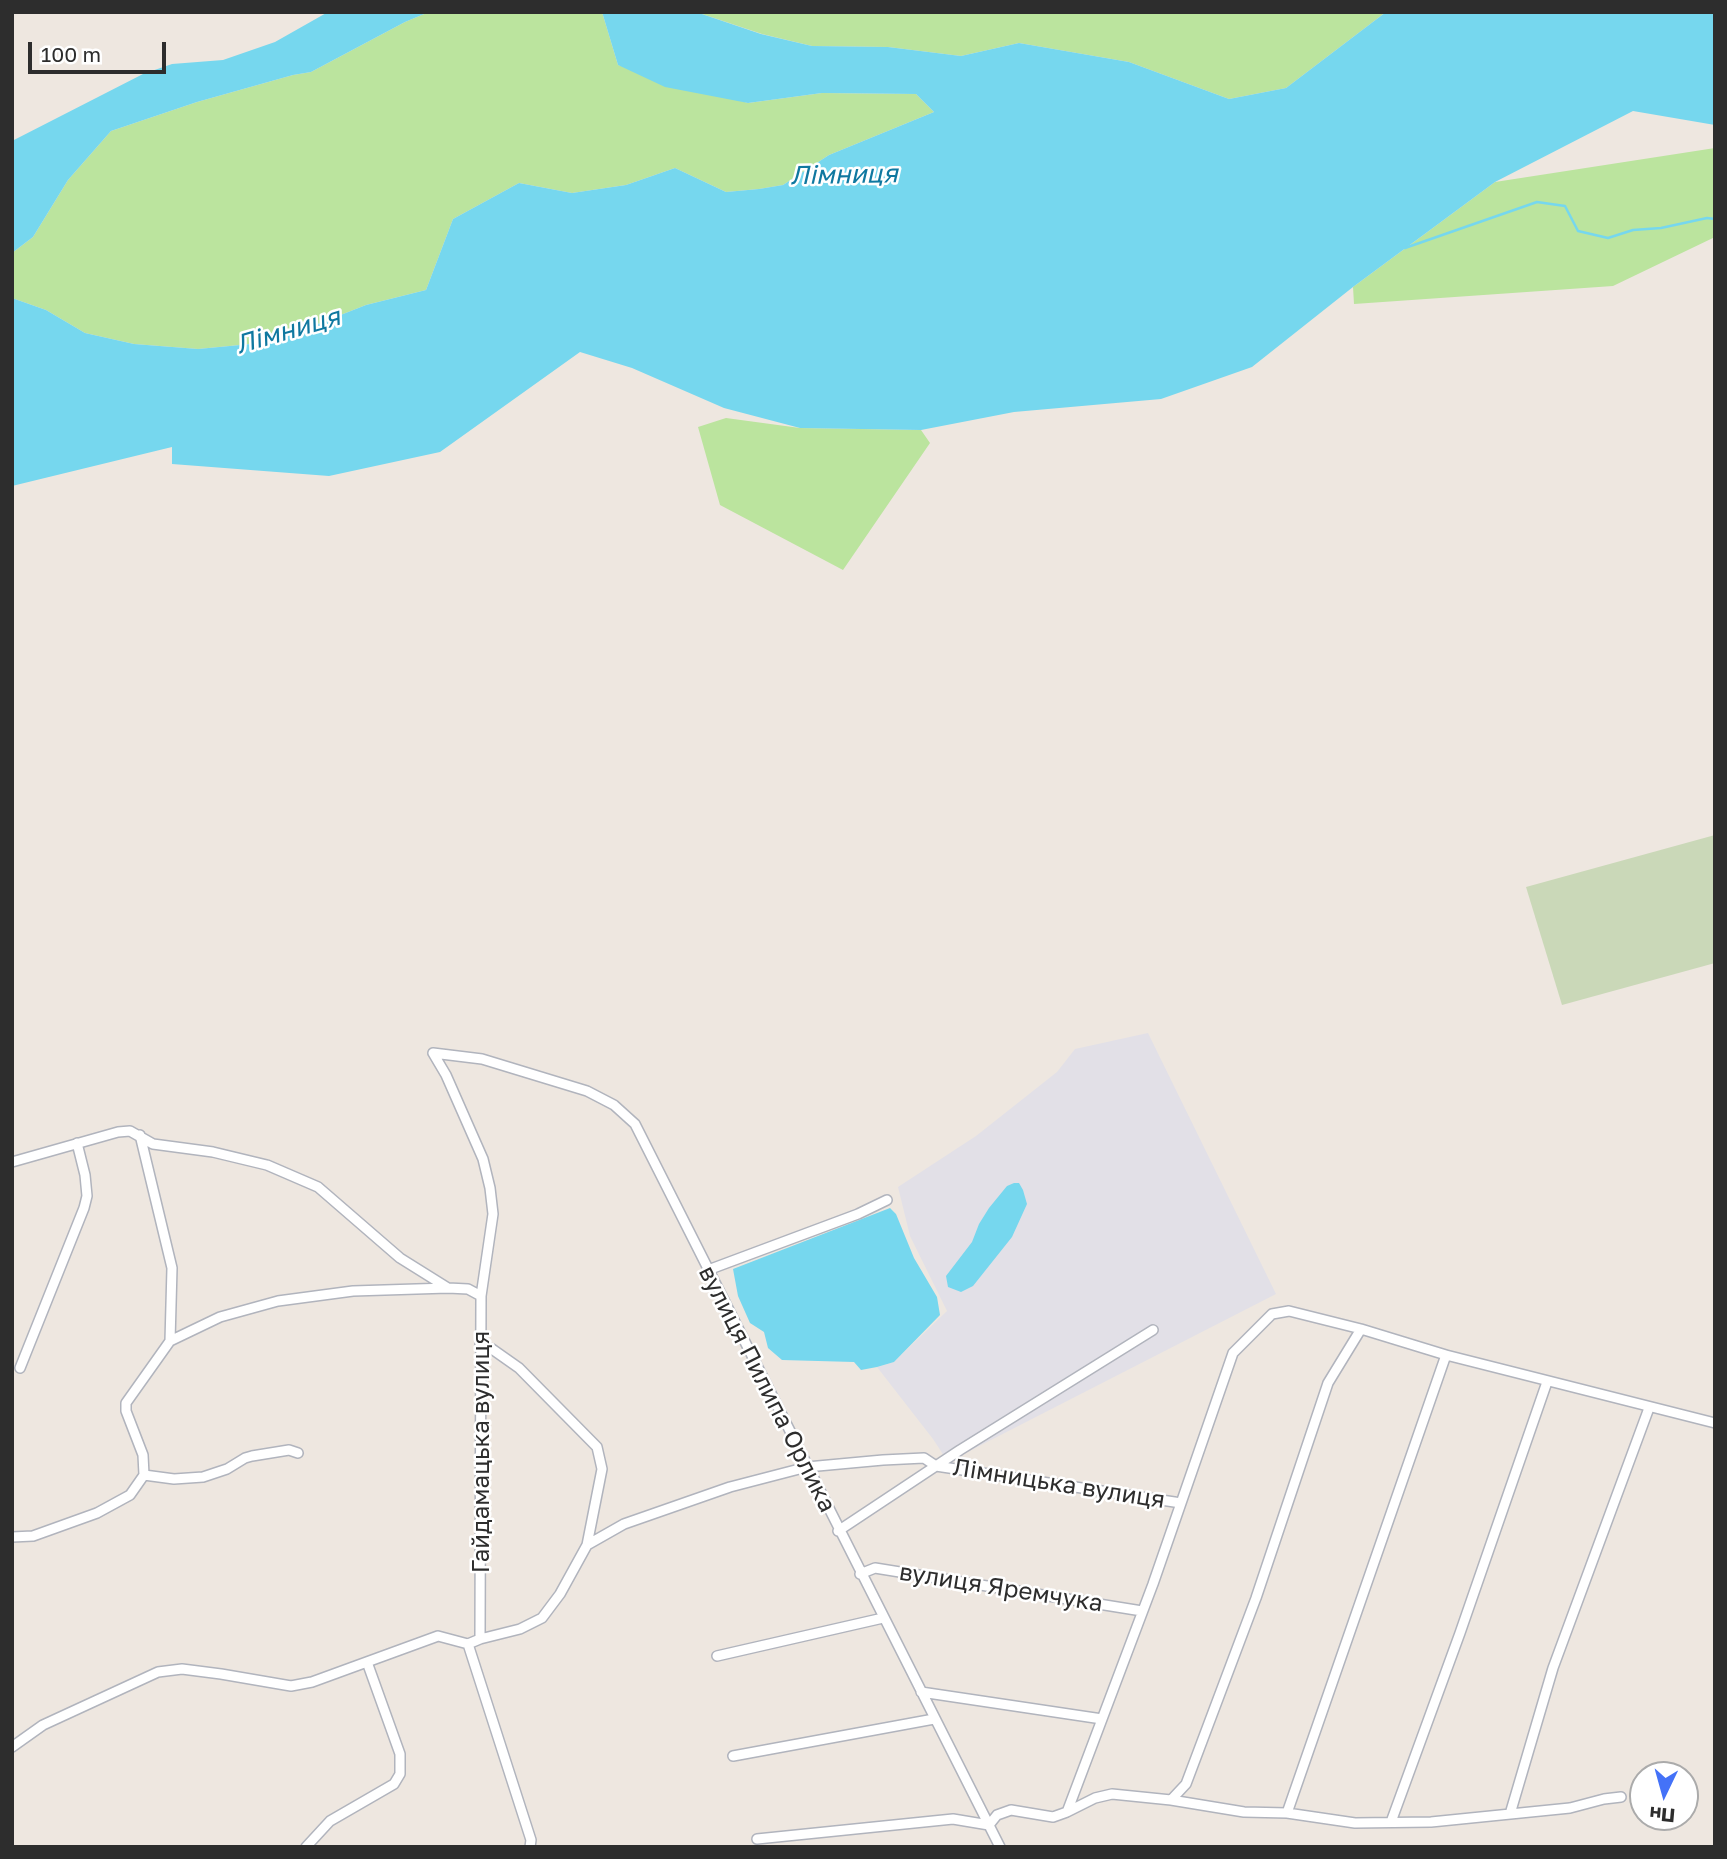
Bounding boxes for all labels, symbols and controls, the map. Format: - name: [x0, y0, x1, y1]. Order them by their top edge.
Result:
- scale bar: [32, 28, 170, 72]
- text: 100 m: [41, 41, 101, 67]
- water label: Лімниця: [790, 158, 898, 192]
- water label: Лімниця: [232, 301, 344, 361]
- street label: вулиця Пилипа Орлика: [692, 1261, 842, 1517]
- street label: Гайдамацька вулиця: [467, 1331, 495, 1573]
- street label: Лімницька вулиця: [951, 1453, 1167, 1515]
- street label: вулиця Яремчука: [897, 1558, 1105, 1618]
- north arrow: [1629, 1761, 1699, 1831]
- text: Пн: [1648, 1803, 1676, 1828]

